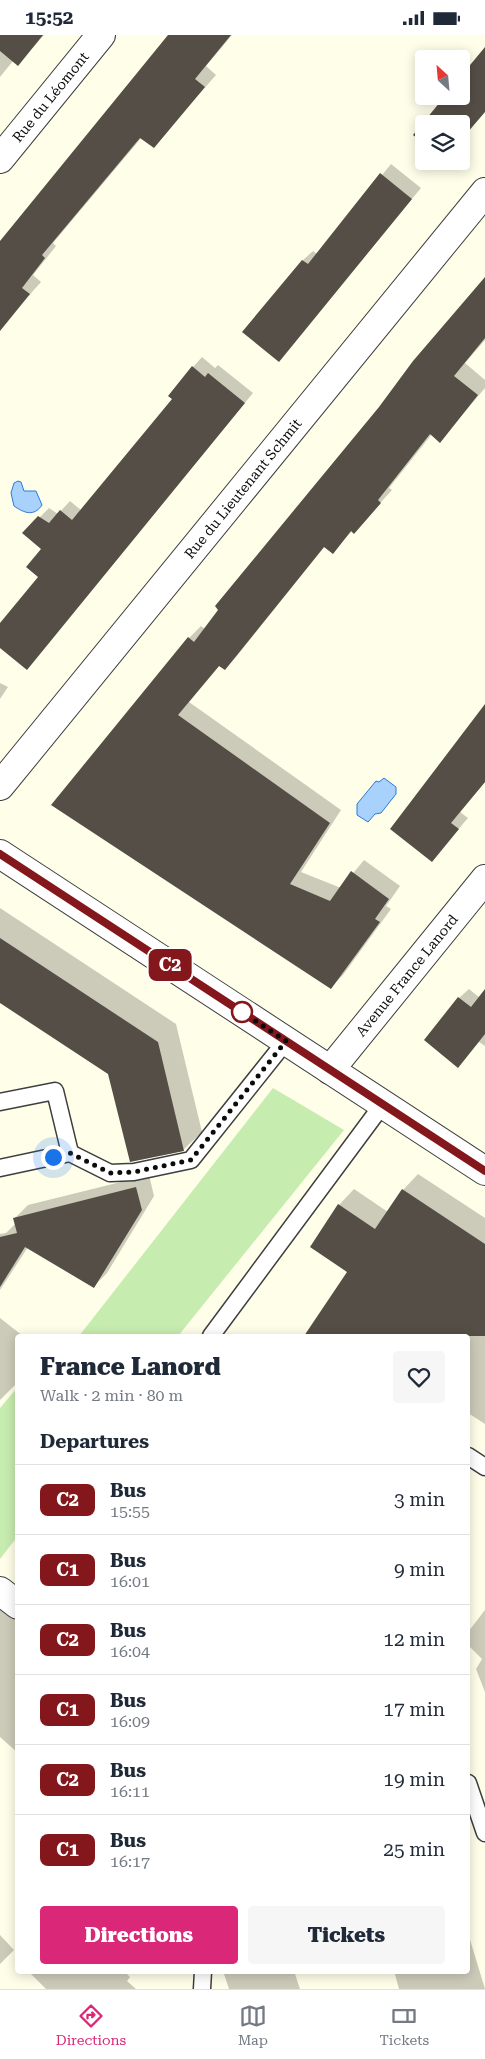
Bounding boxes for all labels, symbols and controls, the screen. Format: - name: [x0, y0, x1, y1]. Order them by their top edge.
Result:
- text: 15:52: [25, 6, 74, 29]
- street label: Rue du Léomont: [9, 49, 92, 145]
- north arrow: [415, 50, 470, 105]
- map controls: [415, 50, 470, 170]
- button: layers: [415, 115, 470, 170]
- street label: Rue du Lieutenant Schmit: [181, 415, 305, 562]
- street label: Avenue France Lanord: [353, 911, 461, 1039]
- line badge: C2: [148, 949, 192, 981]
- text: C2: [159, 954, 181, 975]
- unlabelled marker: [231, 1001, 253, 1023]
- your location: [41, 1145, 66, 1170]
- button: heart: [393, 1351, 445, 1403]
- text: France Lanord: [40, 1353, 221, 1381]
- text: Walk · 2 min · 80 m: [40, 1386, 183, 1405]
- text: Departures: [40, 1430, 149, 1453]
- text: Bus: [110, 1479, 146, 1502]
- text: 3 min: [394, 1488, 445, 1511]
- text: C2: [56, 1489, 79, 1510]
- text: 15:55: [110, 1502, 150, 1521]
- text: Bus: [110, 1549, 146, 1572]
- text: 9 min: [394, 1558, 445, 1581]
- text: C1: [56, 1559, 79, 1580]
- text: 16:01: [110, 1572, 150, 1591]
- text: Bus: [110, 1619, 146, 1642]
- text: 12 min: [383, 1628, 445, 1651]
- text: C2: [56, 1629, 79, 1650]
- text: 16:04: [110, 1642, 150, 1661]
- text: Bus: [110, 1689, 146, 1712]
- text: 17 min: [383, 1698, 445, 1721]
- text: C1: [56, 1699, 79, 1720]
- text: 16:09: [110, 1712, 150, 1731]
- text: Bus: [110, 1759, 146, 1782]
- text: 19 min: [383, 1768, 445, 1791]
- text: C2: [56, 1769, 79, 1790]
- text: 16:11: [110, 1782, 150, 1801]
- text: Bus: [110, 1829, 146, 1852]
- text: 25 min: [383, 1838, 445, 1861]
- text: C1: [56, 1839, 79, 1860]
- text: 16:17: [110, 1852, 150, 1871]
- button: Directions: [40, 1906, 238, 1964]
- button: Tickets: [248, 1906, 445, 1964]
- tab: Directions: [56, 2002, 126, 2048]
- tab: Map: [238, 2002, 268, 2048]
- tab: Tickets: [380, 2002, 429, 2048]

